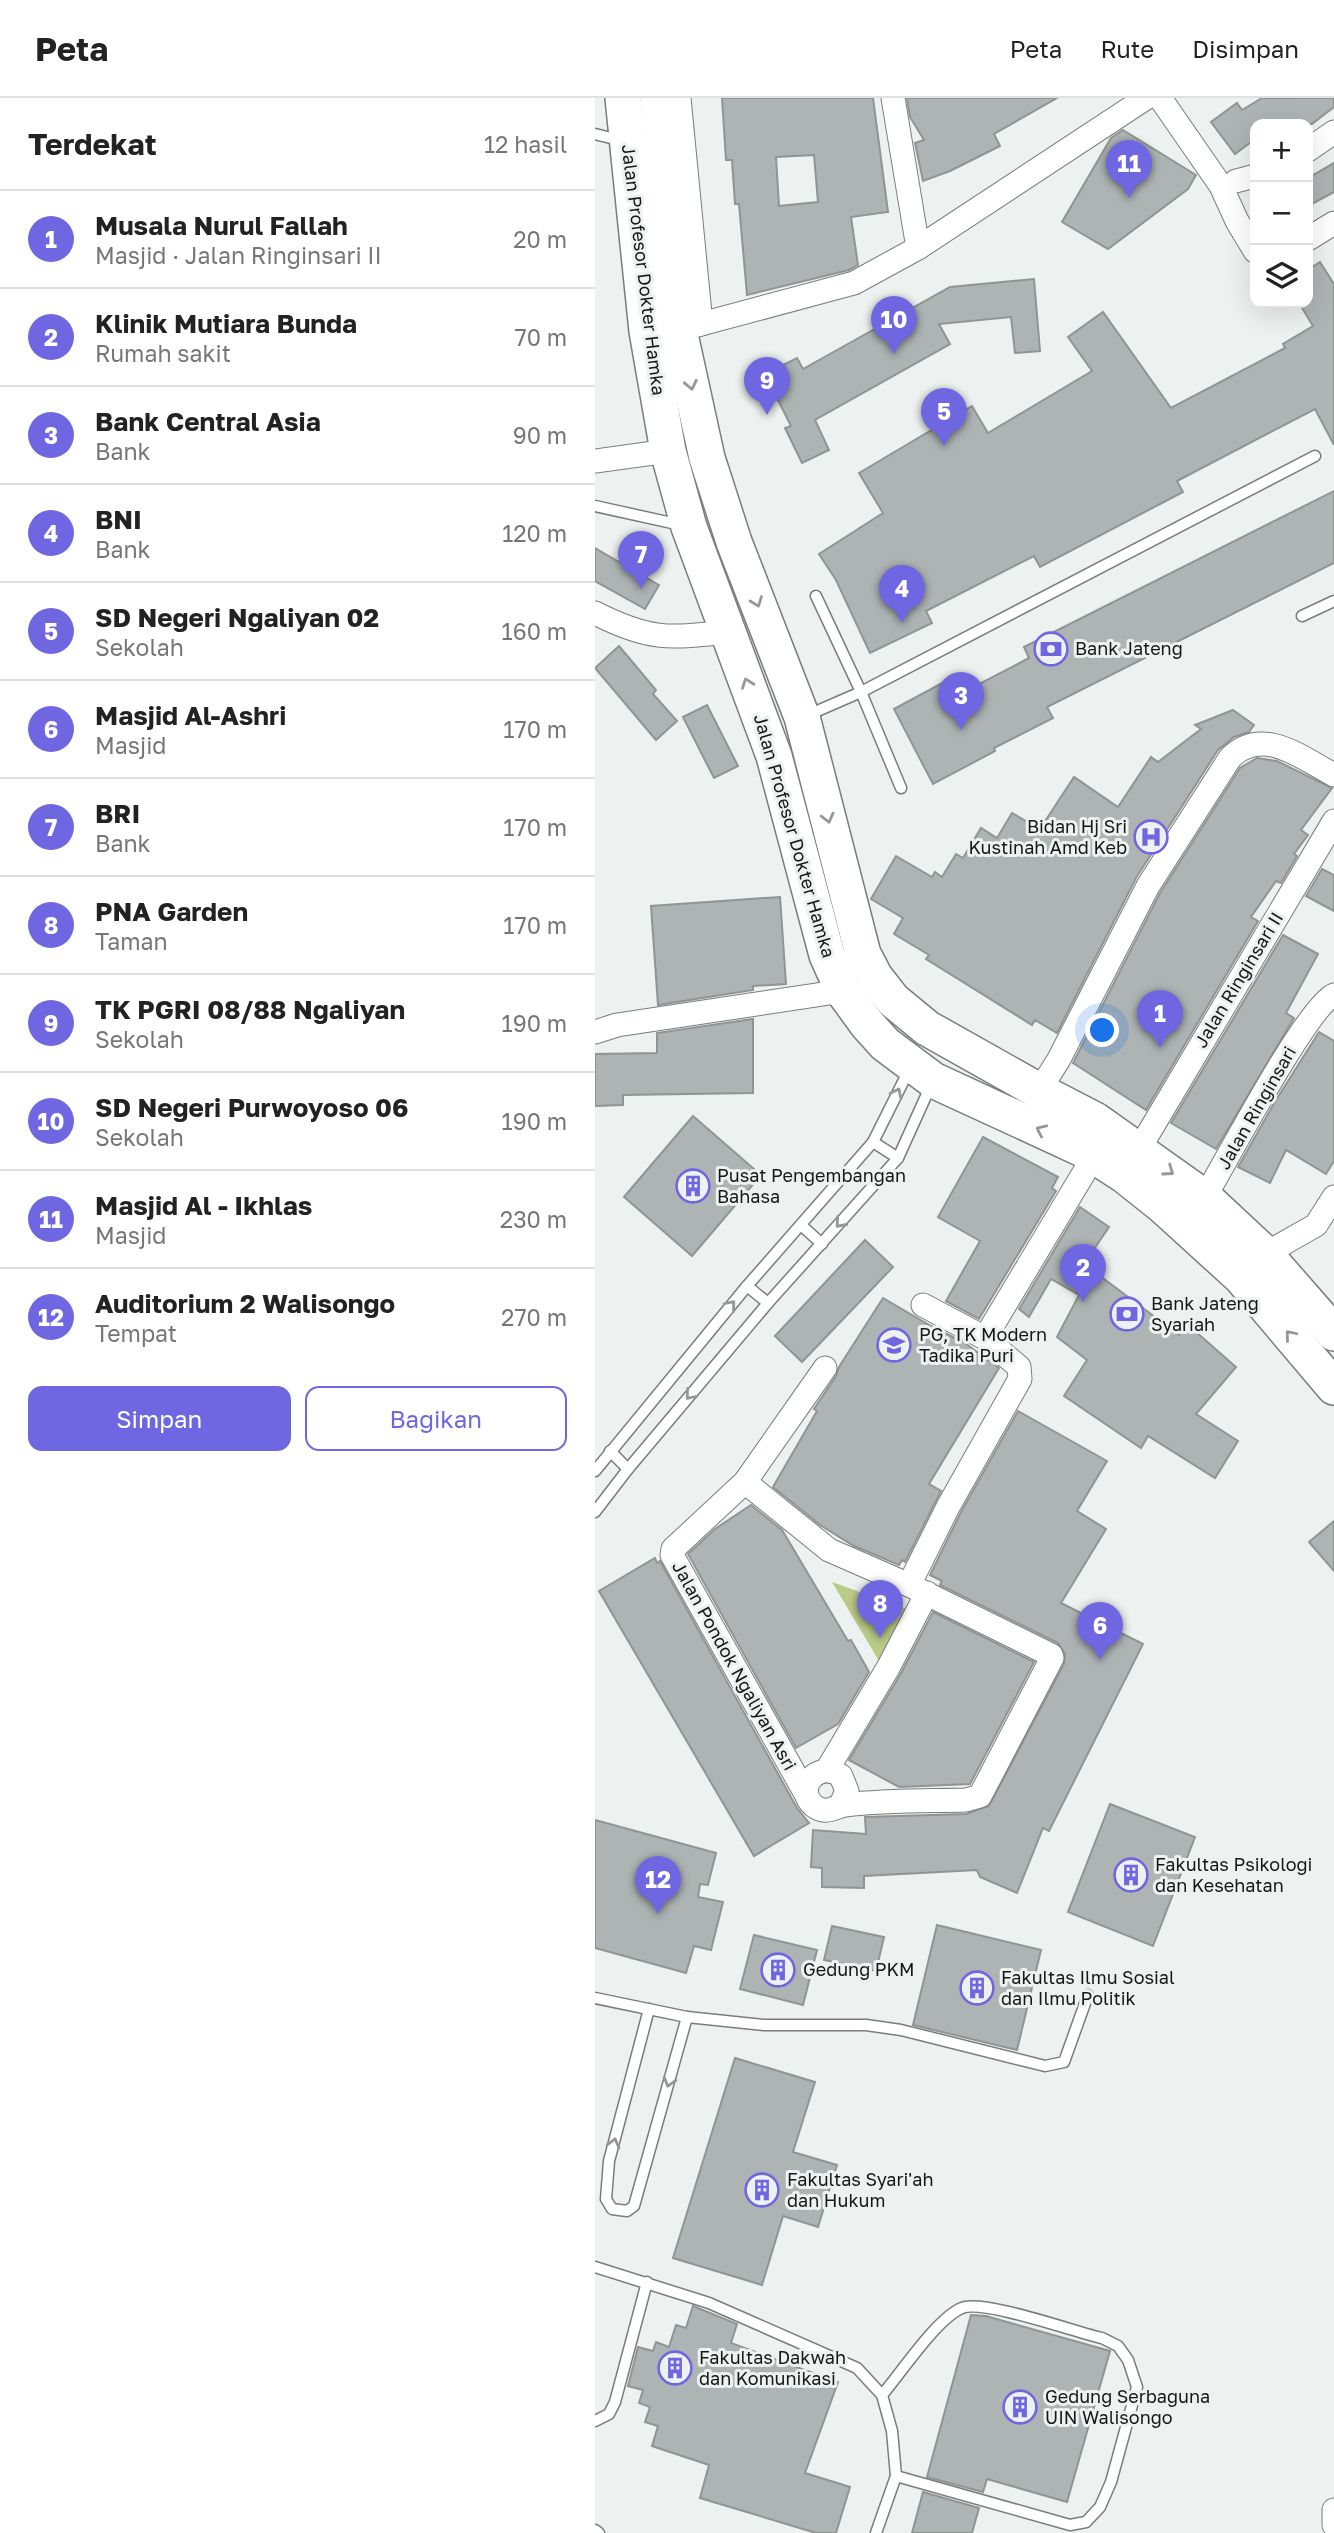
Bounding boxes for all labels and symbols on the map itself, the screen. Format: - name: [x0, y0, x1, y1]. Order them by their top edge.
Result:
- pin: 11: [1106, 140, 1152, 198]
- street label: Jalan Profesor Dokter Hamka: [618, 143, 670, 397]
- pin: 10: [871, 296, 917, 354]
- pin: 9: [744, 357, 790, 415]
- one-way arrow: [682, 378, 697, 390]
- pin: 5: [921, 388, 967, 446]
- pin: 7: [618, 531, 664, 589]
- pin: 4: [879, 565, 925, 623]
- one-way arrow: [749, 595, 763, 607]
- bank icon: Bank Jateng: [1032, 630, 1070, 668]
- place label: Bank Jateng: [1075, 637, 1183, 659]
- pin: 3: [938, 672, 984, 730]
- one-way arrow: [742, 677, 756, 689]
- street label: Jalan Profesor Dokter Hamka: [750, 711, 840, 960]
- one-way arrow: [820, 811, 834, 823]
- place label: Bidan Hj Sri Kustinah Amd Keb: [969, 815, 1127, 858]
- hospital icon: Bidan Hj Sri Kustinah Amd Keb: [1132, 818, 1170, 856]
- street label: Jalan Ringinsari II: [1189, 908, 1287, 1051]
- pin: 1: [1137, 990, 1183, 1048]
- your location: [1085, 1013, 1119, 1047]
- street label: Jalan Ringinsari: [1212, 1042, 1300, 1173]
- one-way arrow: [889, 1088, 903, 1100]
- one-way arrow: [1036, 1124, 1048, 1138]
- one-way arrow: [1161, 1163, 1174, 1175]
- place label: Pusat Pengembangan Bahasa: [717, 1164, 906, 1207]
- building icon: Pusat Pengembangan Bahasa: [674, 1167, 712, 1205]
- one-way arrow: [836, 1215, 848, 1228]
- pin: 2: [1060, 1244, 1106, 1302]
- place label: Bank Jateng Syariah: [1151, 1292, 1259, 1335]
- bank icon: Bank Jateng Syariah: [1108, 1295, 1146, 1333]
- one-way arrow: [723, 1300, 735, 1313]
- place label: PG, TK Modern Tadika Puri: [919, 1323, 1047, 1366]
- school or university icon: PG, TK Modern Tadika Puri: [875, 1326, 913, 1364]
- one-way arrow: [1286, 1330, 1298, 1343]
- one-way arrow: [686, 1387, 699, 1399]
- street label: Jalan Pondok Ngaliyan Asri: [668, 1557, 802, 1774]
- pin: 8: [857, 1580, 903, 1638]
- pin: 6: [1077, 1602, 1123, 1660]
- place label: Fakultas Psikologi dan Kesehatan: [1155, 1853, 1312, 1896]
- pin: 12: [635, 1856, 681, 1914]
- building icon: Fakultas Psikologi dan Kesehatan: [1112, 1856, 1150, 1894]
- building icon: Gedung PKM: [759, 1951, 797, 1989]
- place label: Gedung PKM: [803, 1958, 914, 1980]
- place label: Fakultas Ilmu Sosial dan Ilmu Politik: [1001, 1966, 1175, 2009]
- building icon: Fakultas Ilmu Sosial dan Ilmu Politik: [958, 1969, 996, 2007]
- one-way arrow: [662, 2076, 677, 2088]
- one-way arrow: [606, 2137, 620, 2149]
- place label: Fakultas Syari'ah dan Hukum: [787, 2168, 933, 2211]
- building icon: Fakultas Syari'ah dan Hukum: [743, 2171, 781, 2209]
- place label: Fakultas Dakwah dan Komunikasi: [699, 2346, 846, 2389]
- building icon: Fakultas Dakwah dan Komunikasi: [656, 2349, 694, 2387]
- place label: Gedung Serbaguna UIN Walisongo: [1045, 2385, 1210, 2428]
- building icon: Gedung Serbaguna UIN Walisongo: [1001, 2388, 1039, 2426]

